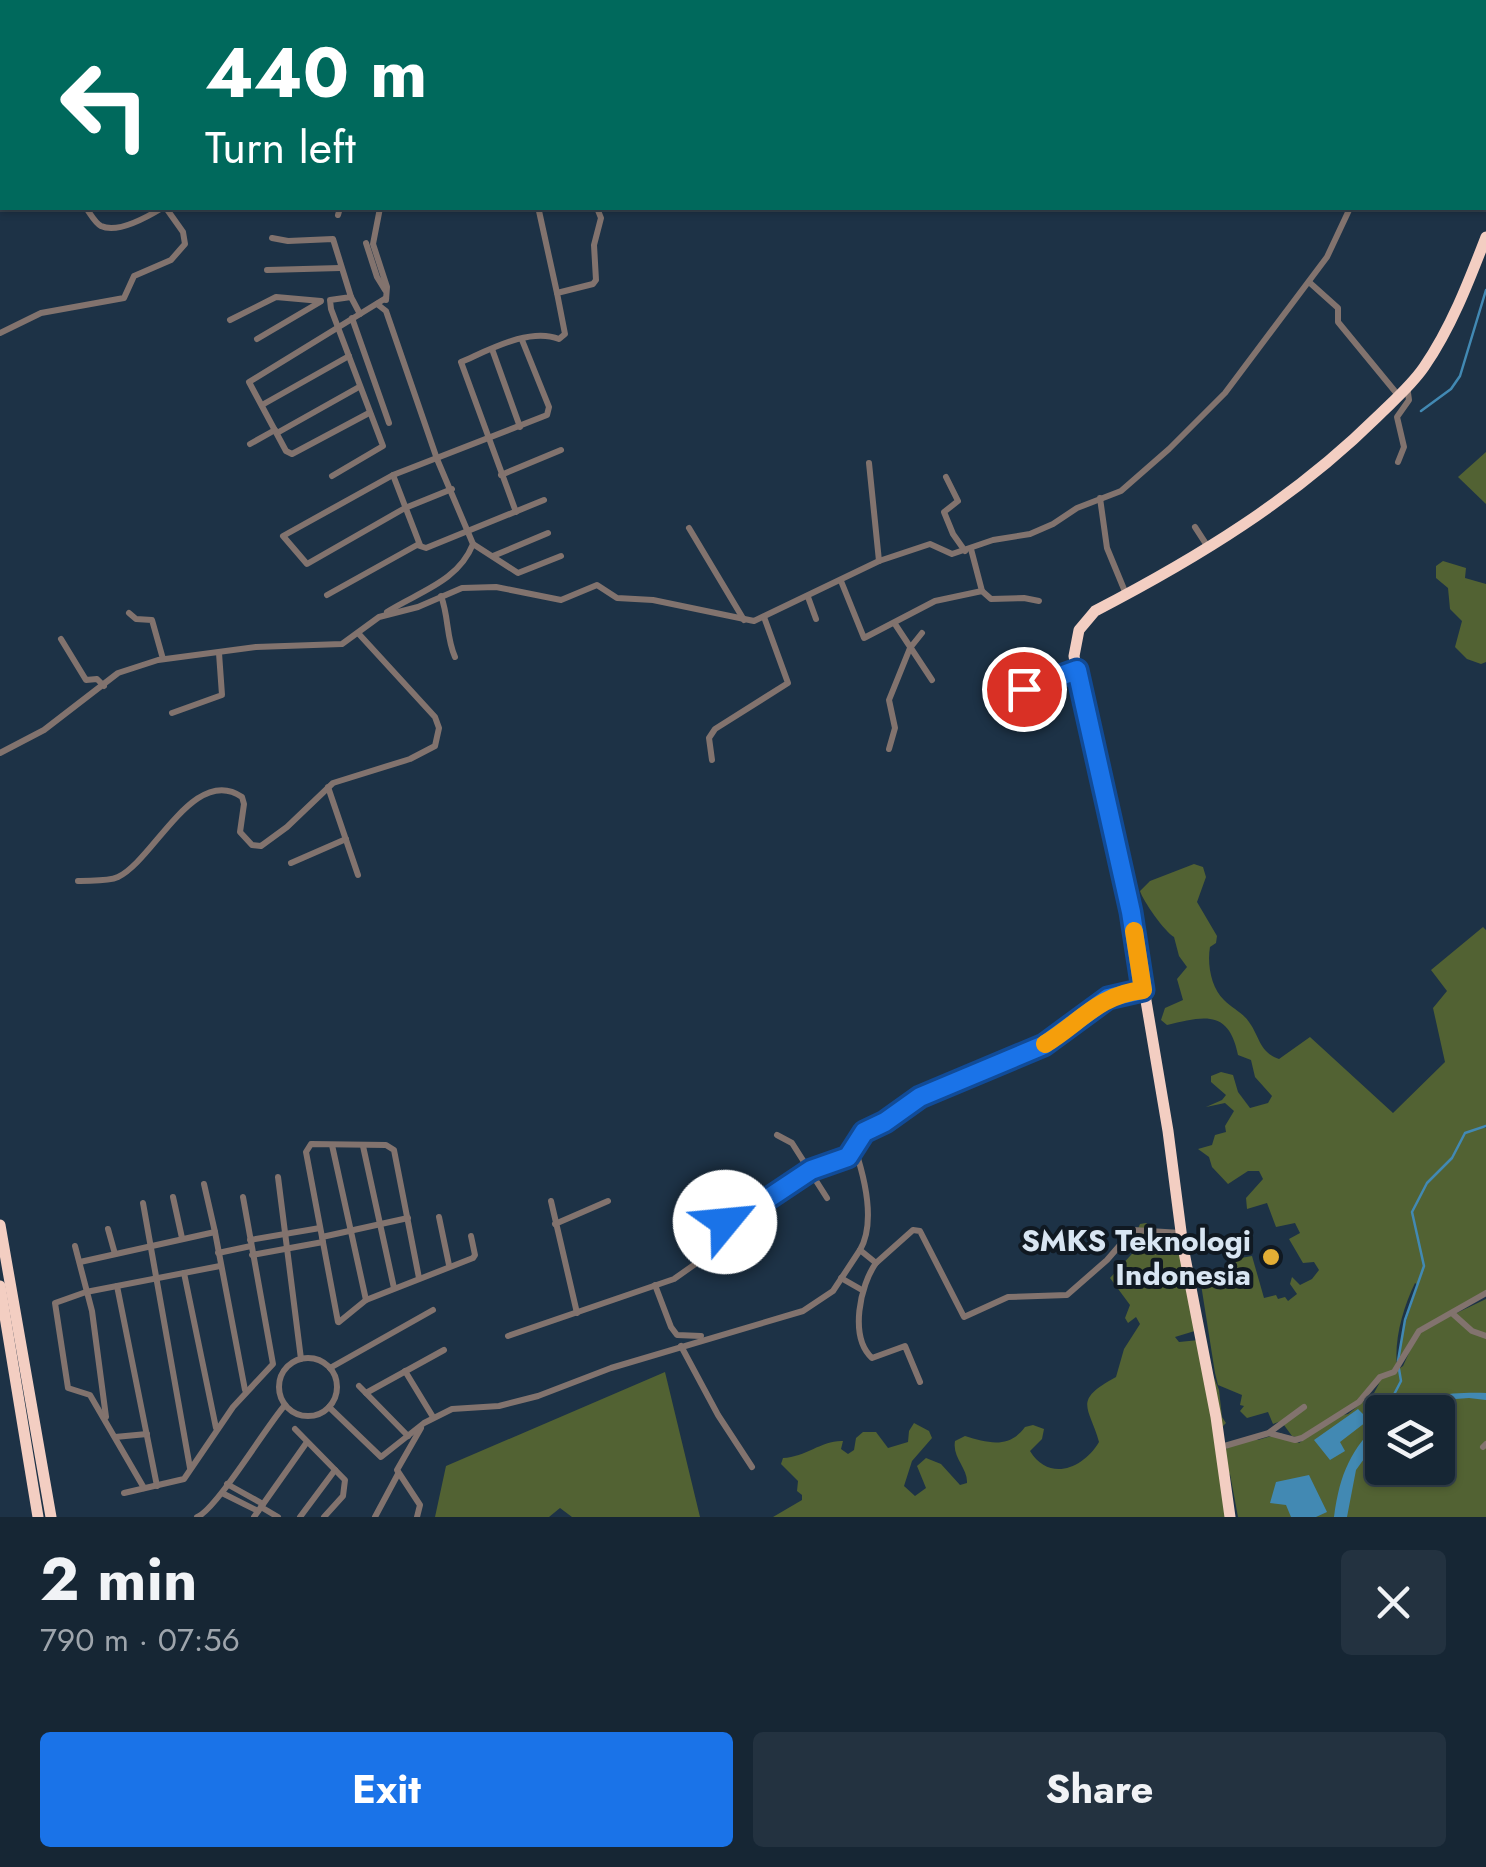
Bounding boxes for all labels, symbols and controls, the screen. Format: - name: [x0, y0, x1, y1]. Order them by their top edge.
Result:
- text: 440 m: [205, 22, 427, 123]
- icon: left: [40, 40, 170, 170]
- text: Turn left: [205, 115, 356, 180]
- pin: [982, 647, 1067, 732]
- icon: arrive: [997, 662, 1052, 717]
- position arrow: [673, 1170, 777, 1274]
- place label: SMKS Teknologi Indonesia: [1021, 1219, 1251, 1296]
- marker: SMKS Teknologi Indonesia: [1260, 1246, 1282, 1268]
- map controls: [1365, 1395, 1455, 1485]
- button: layers: [1365, 1395, 1455, 1485]
- text: 2 min: [40, 1536, 198, 1623]
- button: close: [1341, 1550, 1446, 1655]
- text: 790 m · 07:56: [40, 1617, 240, 1663]
- button: Exit: [40, 1732, 733, 1847]
- button: Share: [753, 1732, 1446, 1847]

